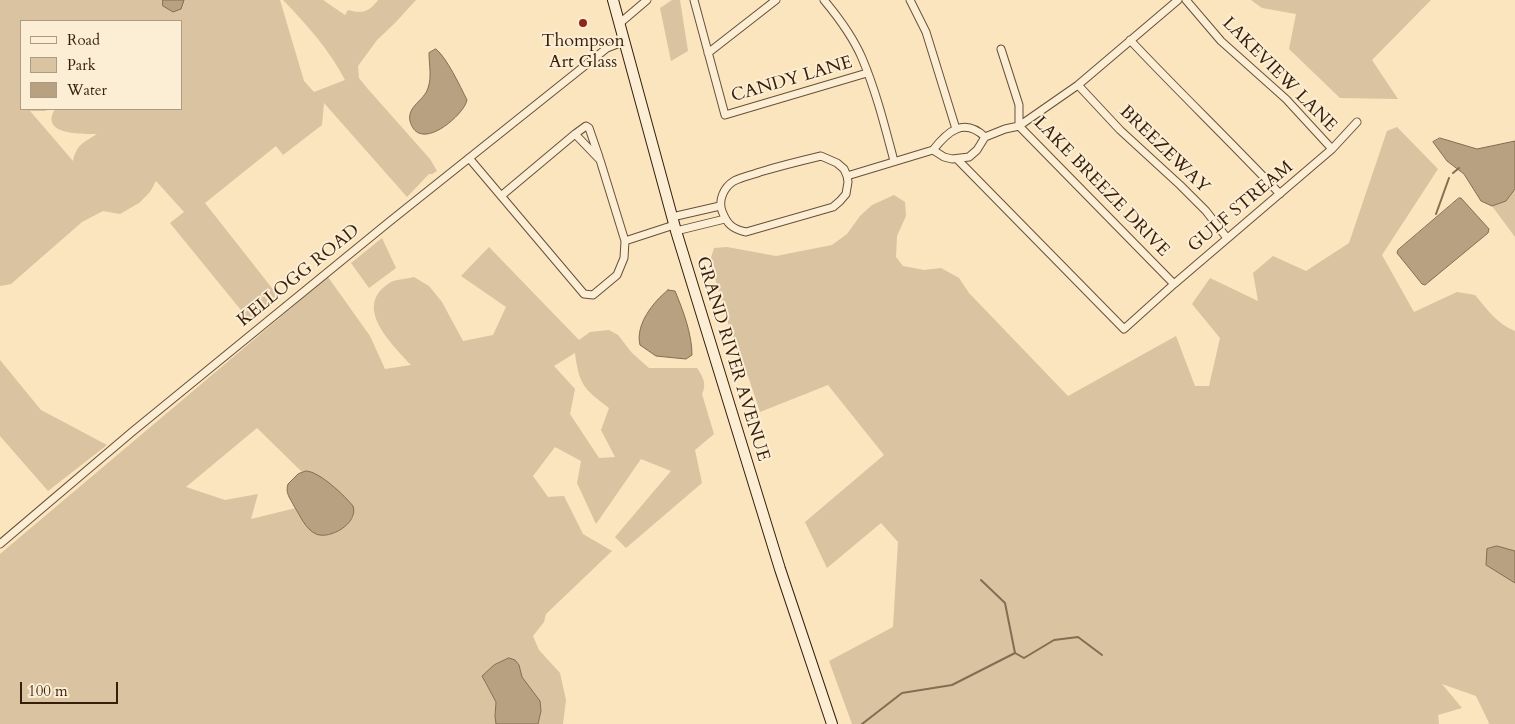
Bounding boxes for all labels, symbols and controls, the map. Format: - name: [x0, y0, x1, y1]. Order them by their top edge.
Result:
- street label: LAKEVIEW LANE: [1217, 13, 1341, 137]
- marker: Thompson Art Glass: [577, 17, 589, 29]
- legend: [20, 20, 182, 110]
- text: Road: [67, 30, 100, 50]
- place label: Thompson Art Glass: [541, 31, 625, 74]
- street label: CANDY LANE: [729, 52, 855, 108]
- text: Park: [67, 55, 96, 75]
- text: Water: [67, 80, 107, 100]
- street label: BREEZEWAY: [1114, 102, 1214, 198]
- street label: LAKE BREEZE DRIVE: [1029, 112, 1173, 262]
- street label: GULF STREAM: [1184, 157, 1298, 257]
- street label: KELLOGG ROAD: [234, 220, 364, 332]
- street label: GRAND RIVER AVENUE: [691, 254, 773, 464]
- scale bar: [22, 672, 120, 704]
- text: 100 m: [28, 681, 68, 701]

